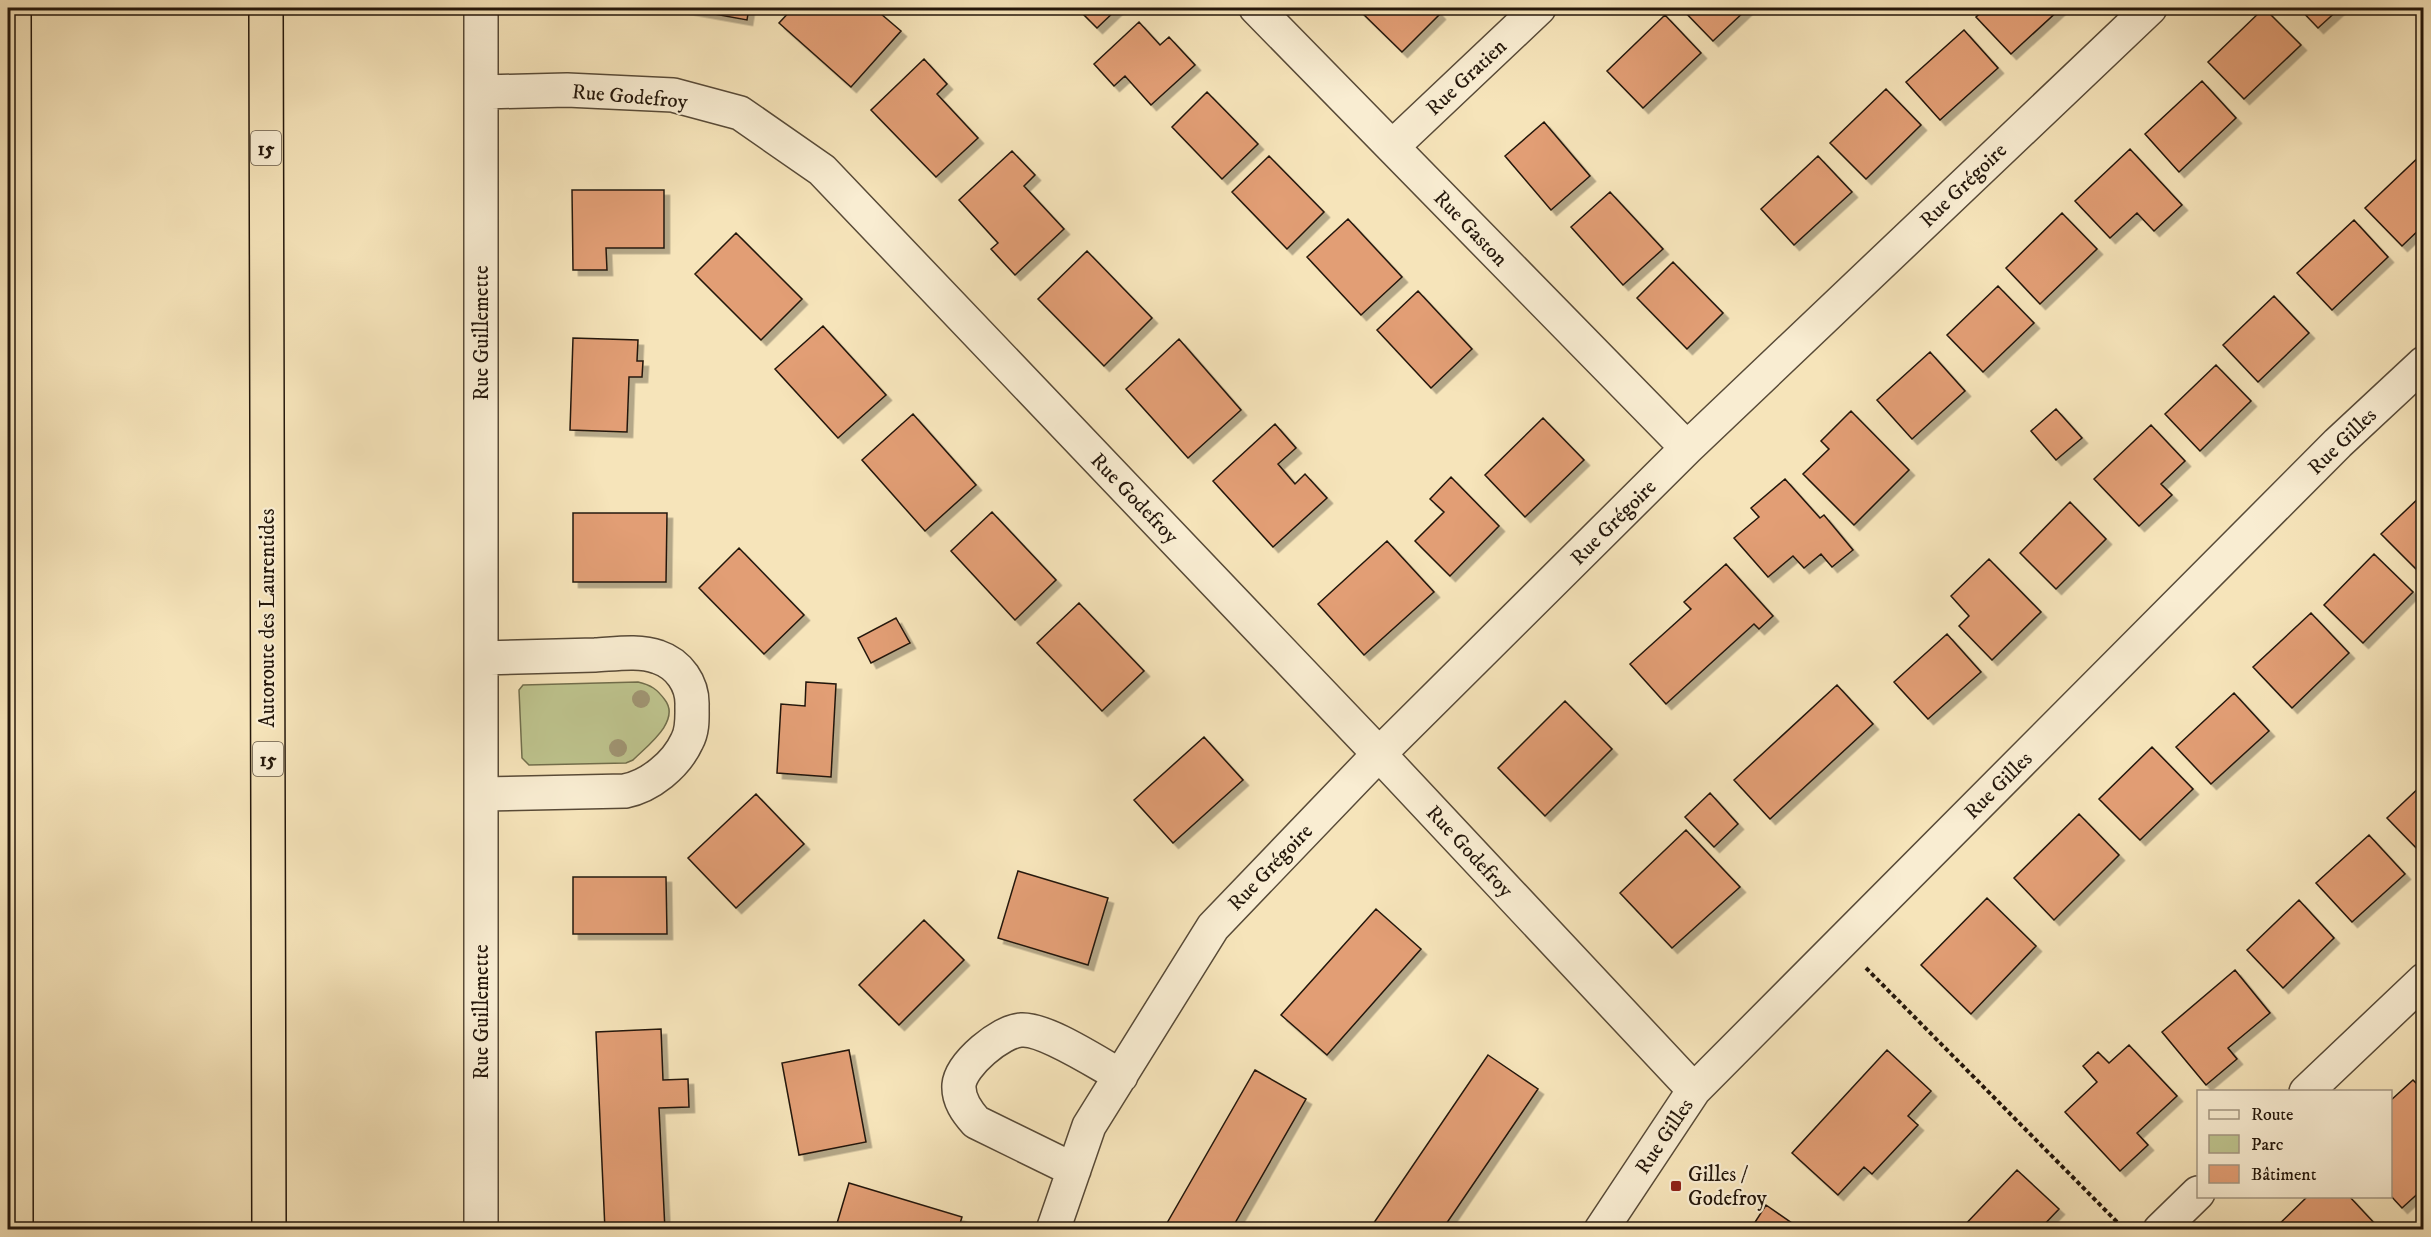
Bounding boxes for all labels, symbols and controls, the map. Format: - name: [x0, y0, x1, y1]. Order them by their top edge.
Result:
- street label: Rue Gratien: [1421, 34, 1512, 122]
- street label: Rue Godefroy: [571, 79, 690, 115]
- road number: 15: [251, 131, 281, 165]
- street label: Rue Grégoire: [1915, 138, 2013, 234]
- street label: Rue Gaston: [1428, 185, 1513, 272]
- street label: Rue Guillemette: [469, 265, 495, 401]
- street label: Rue Gilles: [2303, 403, 2383, 481]
- street label: Rue Godefroy: [1085, 448, 1185, 550]
- street label: Rue Grégoire: [1565, 474, 1662, 571]
- street label: Autoroute des Laurentides: [255, 508, 281, 728]
- road number: 15: [253, 742, 283, 776]
- street label: Rue Gilles: [1959, 746, 2038, 825]
- street label: Rue Godefroy: [1420, 800, 1519, 904]
- street label: Rue Grégoire: [1223, 819, 1319, 917]
- street label: Rue Guillemette: [469, 944, 495, 1080]
- legend: [2197, 1090, 2392, 1198]
- street label: Rue Gilles: [1630, 1094, 1700, 1179]
- text: Route: [2251, 1104, 2294, 1126]
- text: Parc: [2251, 1134, 2284, 1156]
- place label: Gilles / Godefroy: [1688, 1162, 1768, 1212]
- text: Bâtiment: [2251, 1164, 2317, 1186]
- marker: Gilles / Godefroy: [1669, 1179, 1683, 1193]

